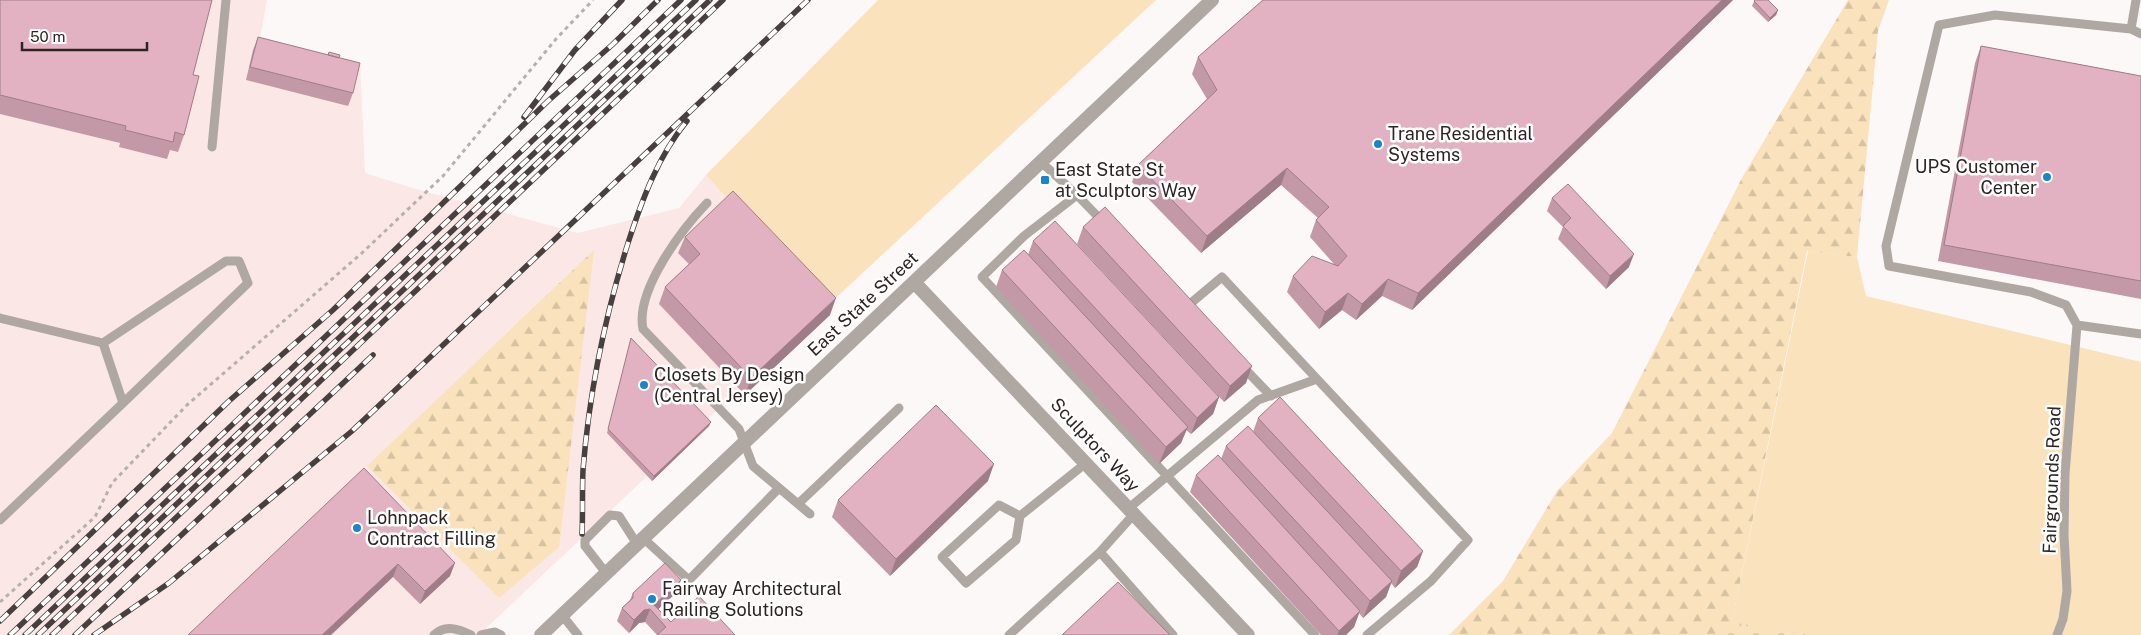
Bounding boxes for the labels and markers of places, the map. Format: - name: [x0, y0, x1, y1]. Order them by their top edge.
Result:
- place label: Trane Residential Systems: [1388, 123, 1533, 165]
- marker: Trane Residential Systems: [1372, 138, 1384, 150]
- place label: UPS Customer Center: [1915, 156, 2037, 198]
- place label: East State St at Sculptors Way: [1055, 159, 1197, 201]
- marker: UPS Customer Center: [2041, 171, 2053, 183]
- marker: East State St at Sculptors Way: [1039, 174, 1051, 186]
- place label: Closets By Design (Central Jersey): [654, 364, 805, 406]
- marker: Closets By Design (Central Jersey): [638, 379, 650, 391]
- place label: Lohnpack Contract Filling: [367, 507, 496, 549]
- marker: Lohnpack Contract Filling: [351, 522, 363, 534]
- place label: Fairway Architectural Railing Solutions: [662, 578, 842, 620]
- marker: Fairway Architectural Railing Solutions: [646, 593, 658, 605]

